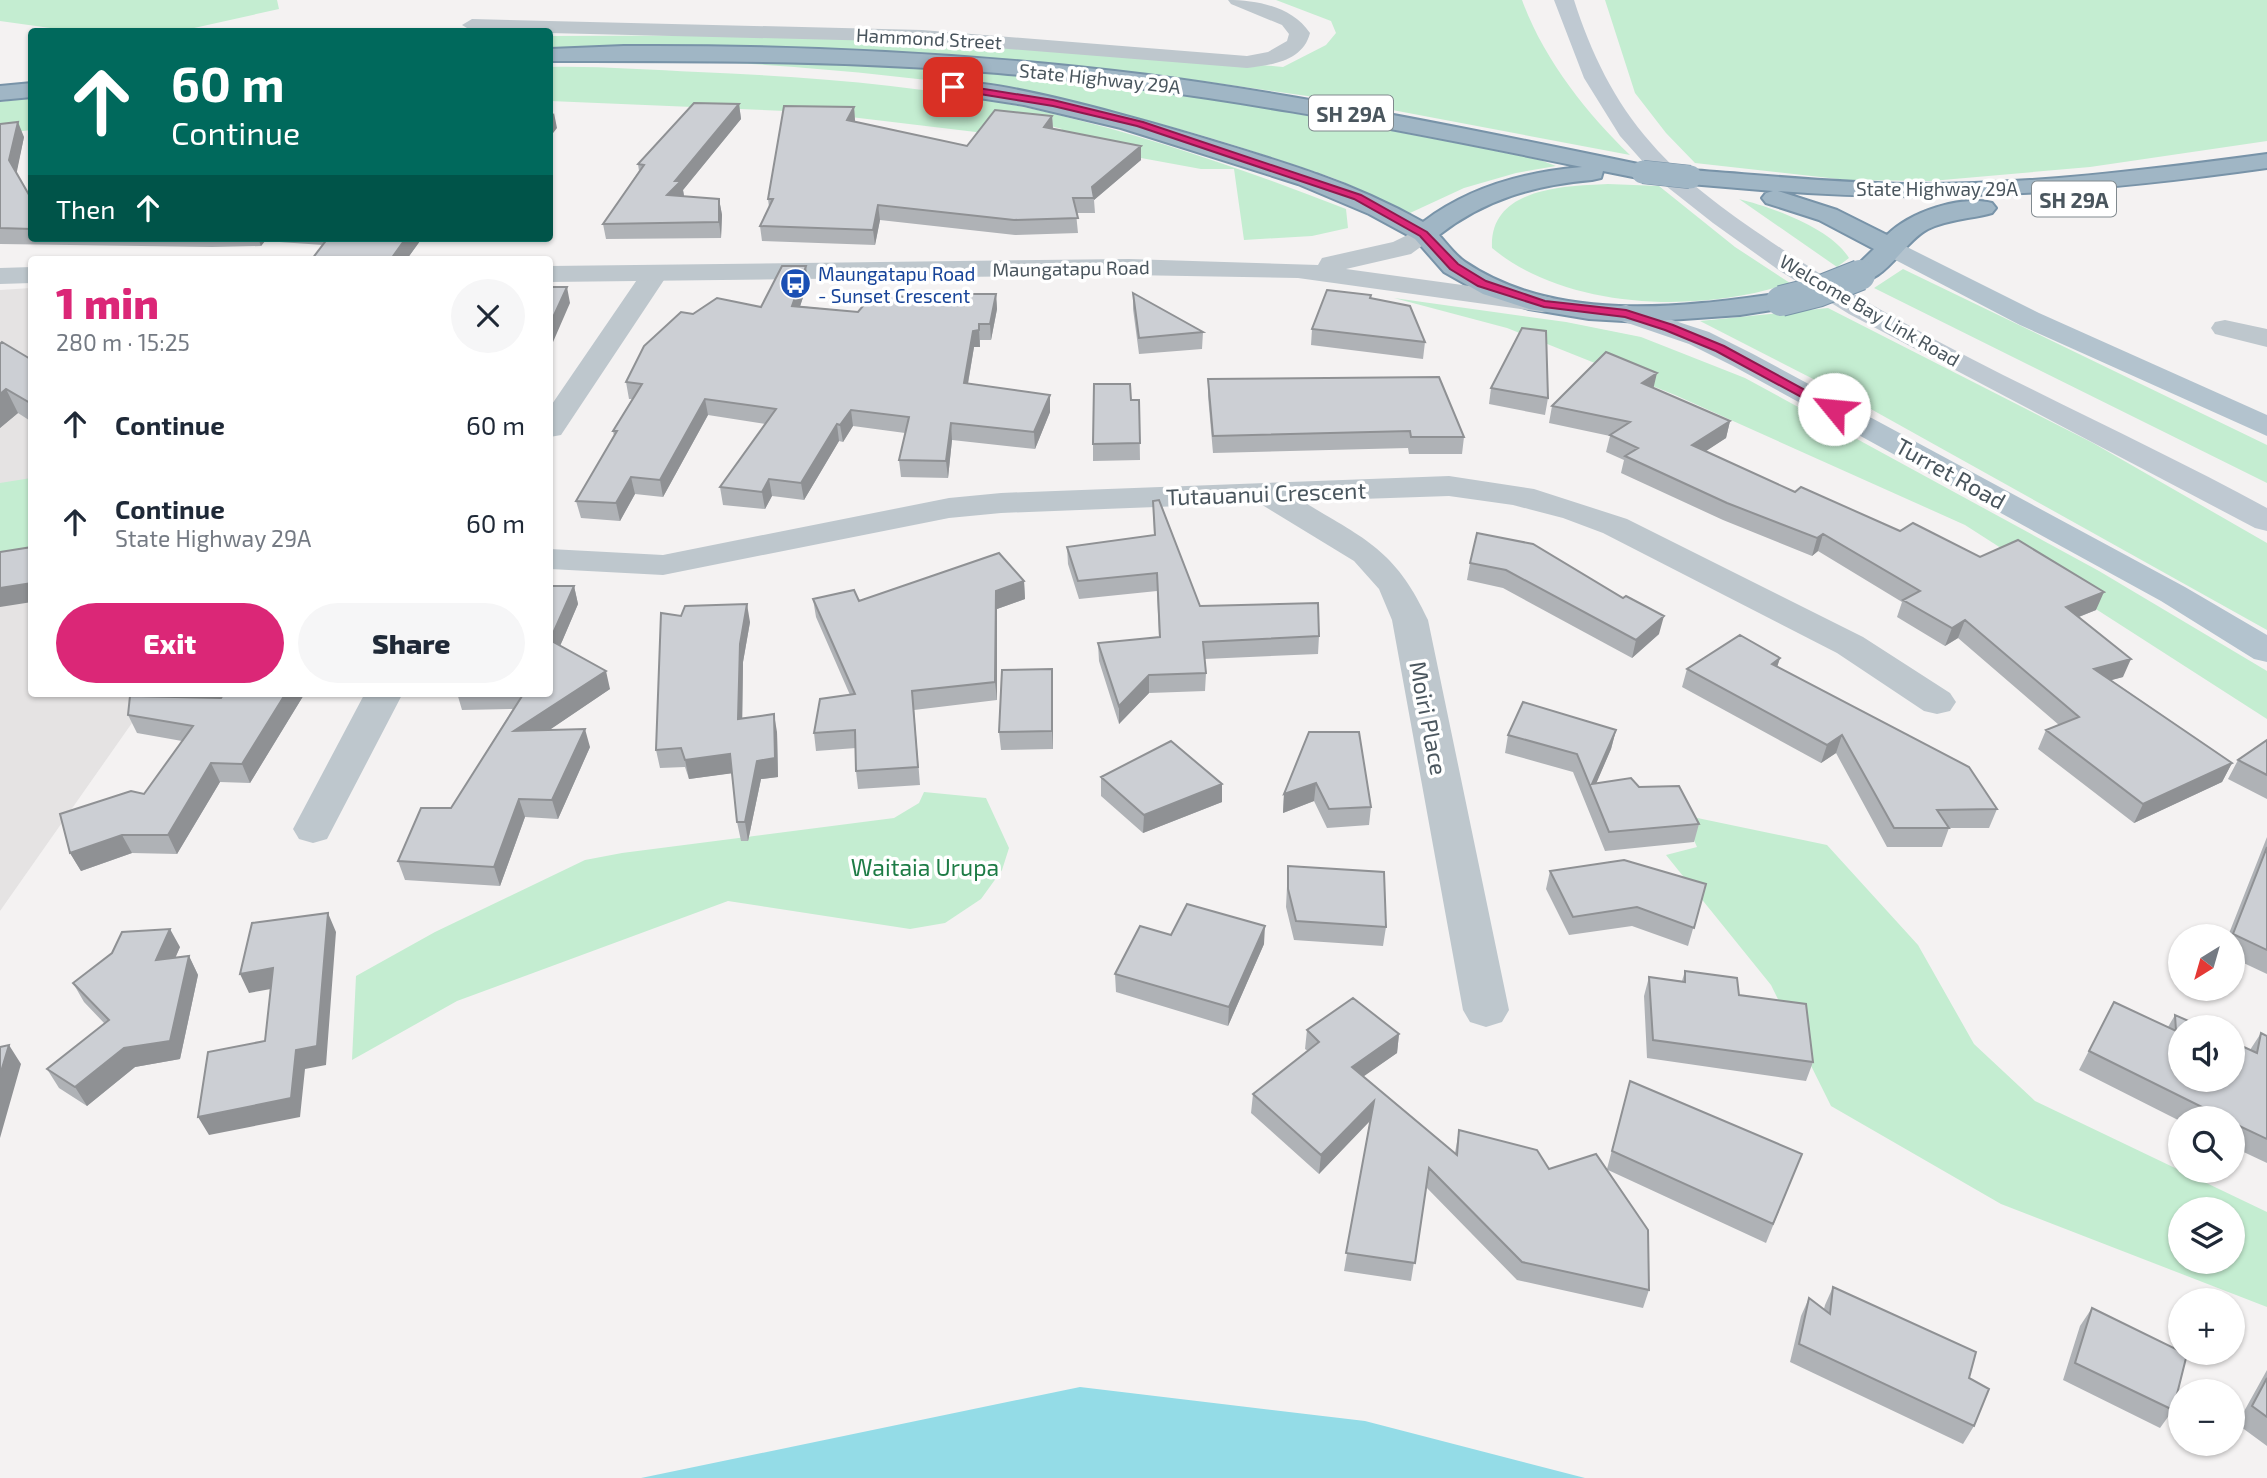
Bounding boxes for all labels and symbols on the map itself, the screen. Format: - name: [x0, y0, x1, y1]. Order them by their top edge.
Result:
- street label: Hammond Street: [855, 23, 1003, 53]
- pin: [923, 57, 983, 117]
- street label: State Highway 29A: [1018, 58, 1182, 98]
- road number: SH 29A: [1309, 96, 1393, 130]
- street label: State Highway 29A: [1856, 177, 2018, 200]
- road number: SH 29A: [2032, 182, 2116, 216]
- street label: Welcome Bay Link Road: [1776, 249, 1964, 371]
- street label: Maungatapu Road: [992, 255, 1150, 281]
- place label: Maungatapu Road - Sunset Crescent: [818, 262, 975, 307]
- bus stop icon: Maungatapu Road - Sunset Crescent: [778, 267, 812, 301]
- position arrow: [1797, 372, 1871, 446]
- street label: Turret Road: [1891, 431, 2011, 515]
- street label: Tutauanui Crescent: [1165, 476, 1367, 510]
- street label: Moiri Place: [1404, 659, 1454, 777]
- park label: Waitaia Urupa: [851, 853, 999, 881]
- north arrow: [2168, 924, 2245, 1001]

